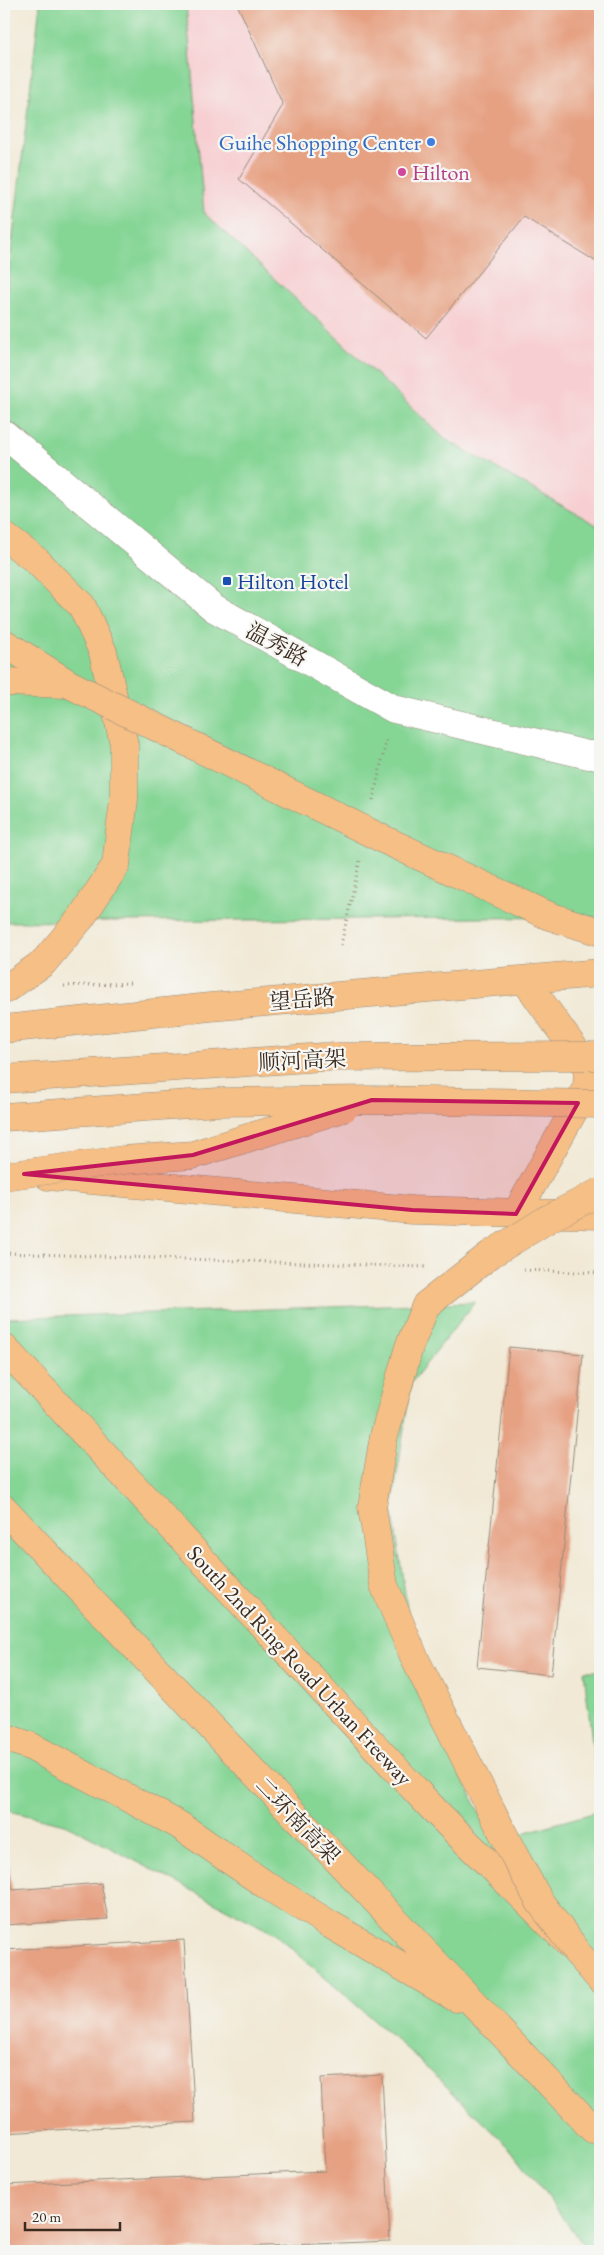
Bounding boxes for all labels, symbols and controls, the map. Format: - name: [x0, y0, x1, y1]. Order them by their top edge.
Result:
- place label: Guihe Shopping Center: [219, 128, 422, 157]
- marker: Guihe Shopping Center: [425, 136, 437, 148]
- place label: Hilton: [412, 158, 470, 187]
- marker: Hilton: [396, 166, 408, 178]
- place label: Hilton Hotel: [237, 567, 349, 596]
- marker: Hilton Hotel: [221, 575, 233, 587]
- street label: 温秀路: [241, 616, 313, 673]
- street label: 望岳路: [268, 982, 336, 1017]
- street label: 顺河高架: [257, 1044, 347, 1077]
- street label: South 2nd Ring Road Urban Freeway: [181, 1539, 419, 1792]
- street label: 二环南高架: [249, 1771, 346, 1870]
- scale bar: [25, 2200, 120, 2232]
- text: 20 m: [32, 2207, 61, 2226]

